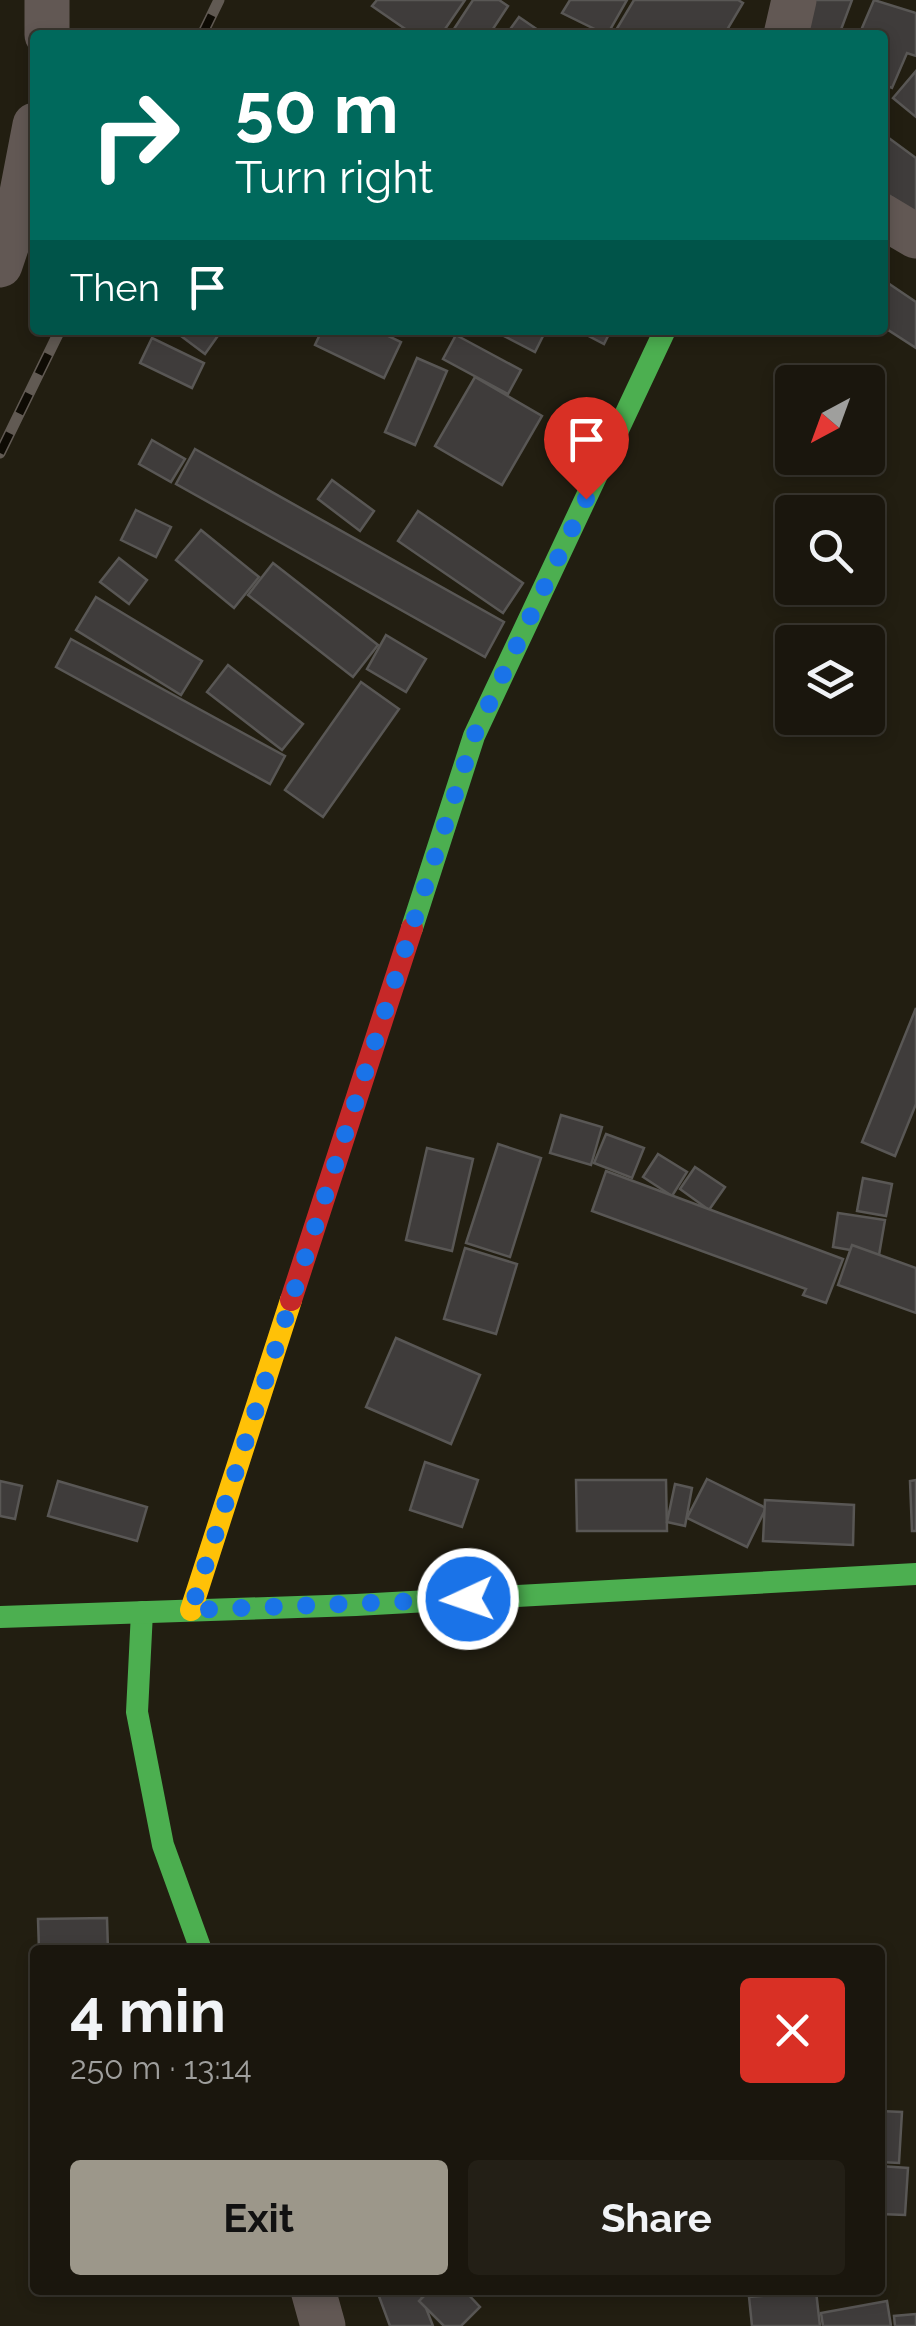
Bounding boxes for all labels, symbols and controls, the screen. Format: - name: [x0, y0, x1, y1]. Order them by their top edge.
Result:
- text: 50 m: [235, 67, 399, 149]
- icon: right: [70, 70, 200, 200]
- text: Turn right: [235, 151, 433, 204]
- icon: arrive: [180, 260, 235, 315]
- text: Then: [70, 265, 160, 310]
- north arrow: [775, 365, 885, 475]
- map controls: [775, 365, 885, 735]
- pin: [544, 397, 629, 500]
- icon: arrive: [559, 412, 614, 467]
- button: search: [775, 495, 885, 605]
- button: layers: [775, 625, 885, 735]
- position arrow: [416, 1547, 520, 1651]
- text: 4 min: [70, 1976, 226, 2046]
- button: close: [740, 1978, 845, 2083]
- text: 250 m · 13:14: [70, 2049, 252, 2086]
- button: Exit: [70, 2160, 448, 2275]
- button: Share: [468, 2160, 845, 2275]

